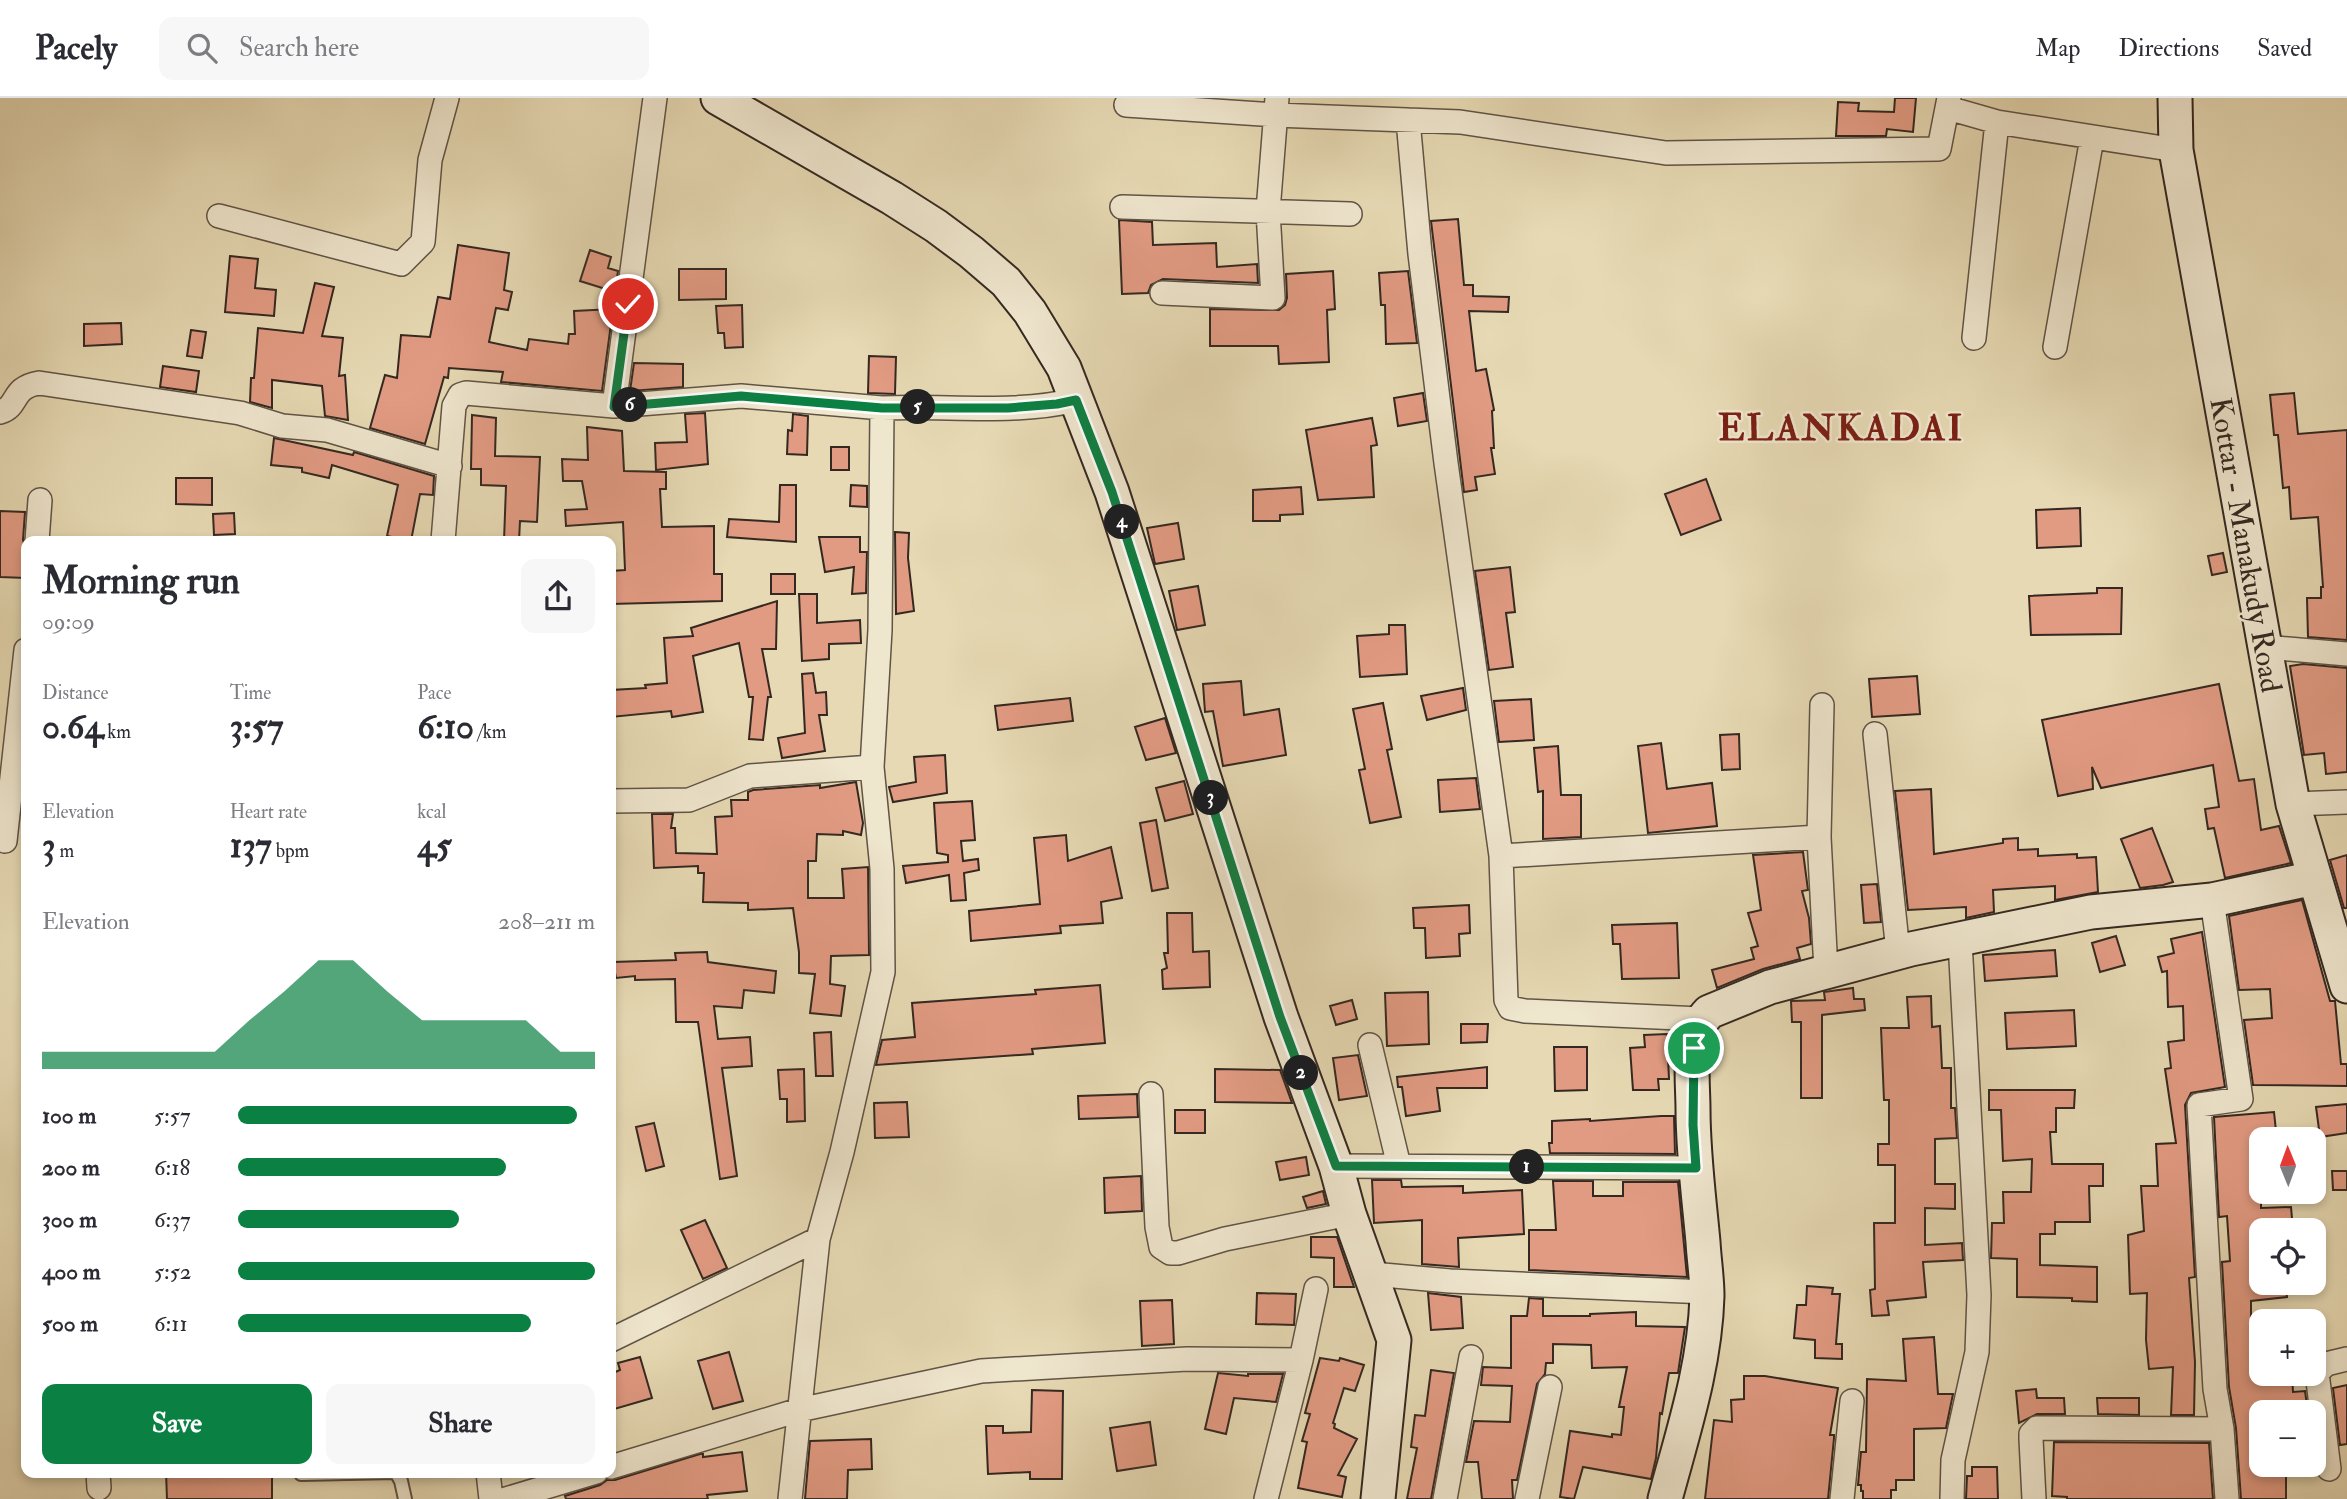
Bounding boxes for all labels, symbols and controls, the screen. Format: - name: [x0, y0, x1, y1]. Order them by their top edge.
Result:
- search box: [159, 17, 649, 80]
- text: Pacely: [35, 28, 117, 69]
- icon: search: [183, 29, 221, 67]
- text: Search here: [239, 32, 359, 64]
- text: Map: [2035, 33, 2080, 64]
- text: Directions: [2118, 33, 2219, 64]
- text: Saved: [2257, 33, 2312, 64]
- pin: [598, 274, 658, 334]
- icon: check: [609, 285, 647, 323]
- pin: 6: [612, 388, 648, 422]
- pin: 5: [900, 390, 936, 424]
- text: 6: [625, 392, 634, 416]
- text: 5: [913, 394, 922, 418]
- street label: Kottar - Manakudy Road: [2201, 395, 2290, 696]
- district label: ELANKADAI: [1718, 405, 1964, 452]
- pin: 4: [1104, 504, 1140, 540]
- text: 4: [1116, 509, 1127, 533]
- text: Morning run: [42, 557, 240, 605]
- button: share: [521, 559, 595, 633]
- text: 09:09: [42, 607, 95, 636]
- text: Distance: [42, 681, 108, 705]
- text: Time: [230, 681, 271, 705]
- text: Pace: [417, 681, 451, 705]
- text: 0.64: [42, 705, 103, 749]
- text: 3:57: [230, 705, 283, 749]
- text: 6:10: [417, 705, 474, 749]
- text: km: [103, 720, 131, 744]
- text: /km: [474, 720, 507, 744]
- pin: 3: [1194, 780, 1228, 816]
- text: 3: [1207, 785, 1214, 809]
- text: Elevation: [42, 800, 114, 824]
- text: Heart rate: [230, 800, 307, 824]
- text: kcal: [417, 800, 446, 824]
- text: 3: [42, 824, 55, 868]
- text: 137: [230, 824, 272, 868]
- text: 45: [417, 824, 452, 868]
- text: m: [55, 839, 74, 863]
- text: bpm: [272, 839, 309, 863]
- text: Elevation: [42, 907, 130, 936]
- text: 208–211 m: [498, 907, 595, 936]
- pin: [1664, 1018, 1724, 1078]
- icon: arrive: [1675, 1029, 1713, 1067]
- pin: 2: [1284, 1056, 1318, 1090]
- text: 2: [1296, 1060, 1305, 1084]
- text: 100 m: [42, 1101, 96, 1130]
- text: 5:57: [154, 1101, 190, 1130]
- north arrow: [2249, 1127, 2326, 1204]
- map controls: [2249, 1127, 2326, 1477]
- pin: 1: [1510, 1150, 1544, 1184]
- text: 200 m: [42, 1153, 100, 1182]
- text: 6:18: [154, 1153, 190, 1182]
- text: 1: [1523, 1154, 1530, 1178]
- text: 300 m: [42, 1205, 97, 1234]
- text: 6:37: [154, 1205, 191, 1234]
- button: locate: [2249, 1218, 2326, 1295]
- text: 400 m: [42, 1257, 101, 1286]
- text: 5:52: [154, 1257, 191, 1286]
- text: 500 m: [42, 1309, 98, 1338]
- text: 6:11: [154, 1309, 188, 1338]
- button: +: [2249, 1309, 2326, 1386]
- button: Save: [42, 1384, 312, 1464]
- button: Share: [326, 1384, 595, 1464]
- button: −: [2249, 1400, 2326, 1477]

